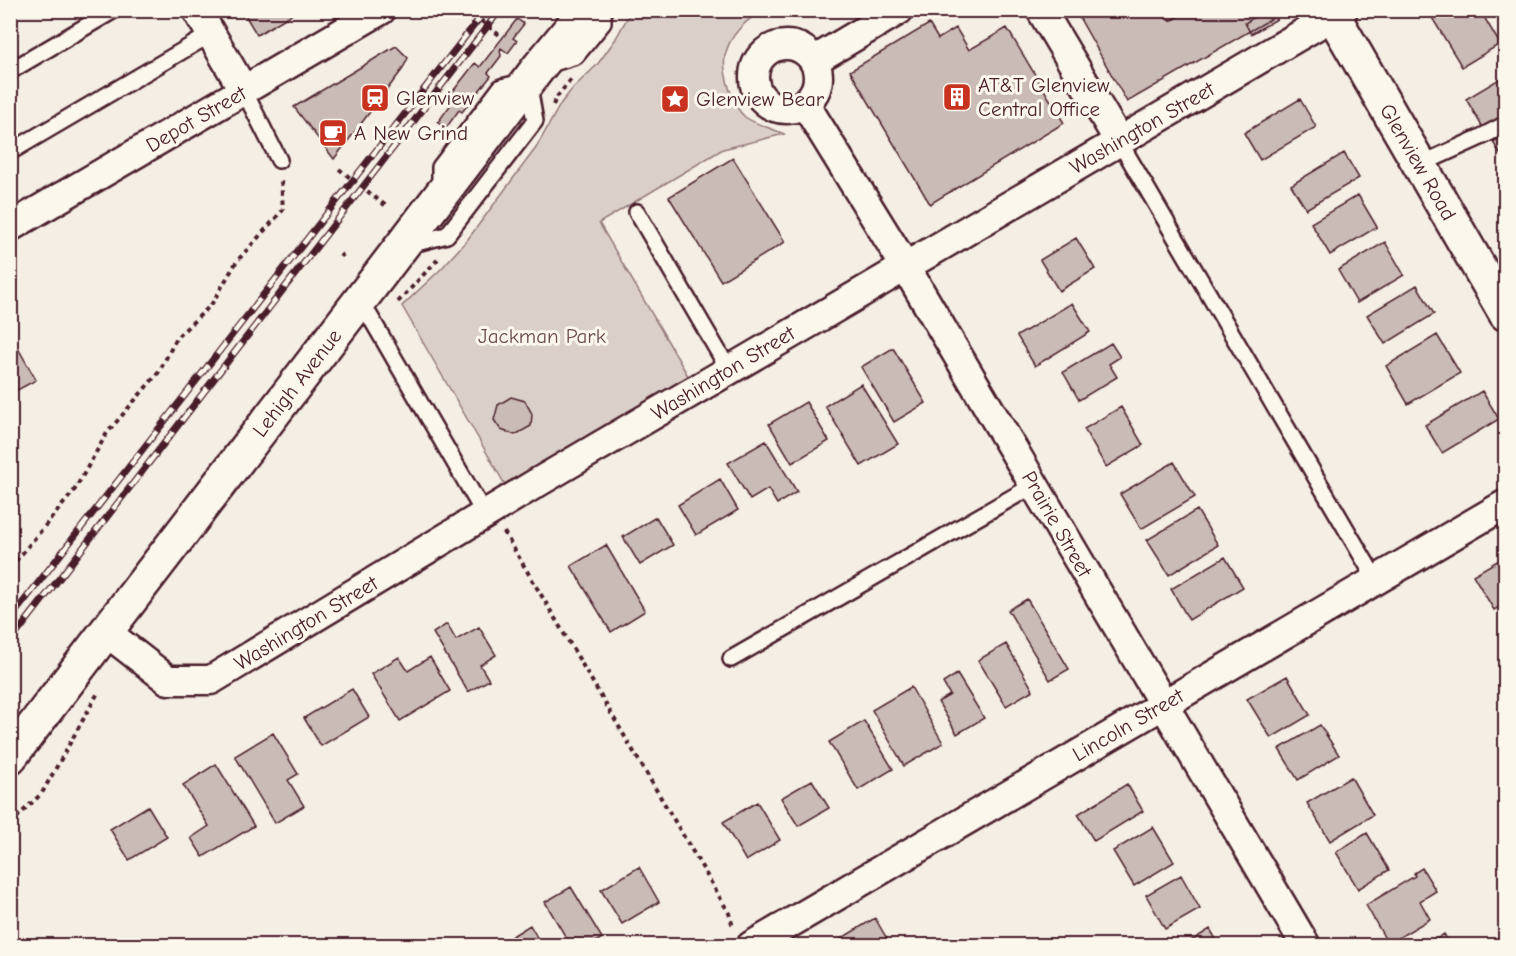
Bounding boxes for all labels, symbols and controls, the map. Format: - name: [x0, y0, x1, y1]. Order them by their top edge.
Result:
- place label: AT&T Glenview Central Office: [978, 73, 1110, 121]
- street label: Washington Street: [1065, 76, 1219, 179]
- street label: Depot Street: [142, 80, 251, 157]
- building icon: AT&T Glenview Central Office: [941, 81, 973, 113]
- station icon: Glenview: [359, 82, 391, 114]
- place icon: Glenview Bear: [659, 83, 691, 115]
- place label: Glenview: [396, 86, 475, 110]
- place label: Glenview Bear: [696, 87, 825, 111]
- street label: Glenview Road: [1375, 99, 1461, 225]
- cafe icon: A New Grind: [317, 117, 349, 149]
- place label: A New Grind: [354, 121, 468, 145]
- street label: Washington Street: [647, 320, 800, 425]
- street label: Lehigh Avenue: [248, 324, 346, 442]
- park label: Jackman Park: [478, 324, 606, 348]
- street label: Prairie Street: [1017, 467, 1098, 582]
- street label: Washington Street: [230, 570, 383, 675]
- street label: Lincoln Street: [1068, 683, 1189, 766]

